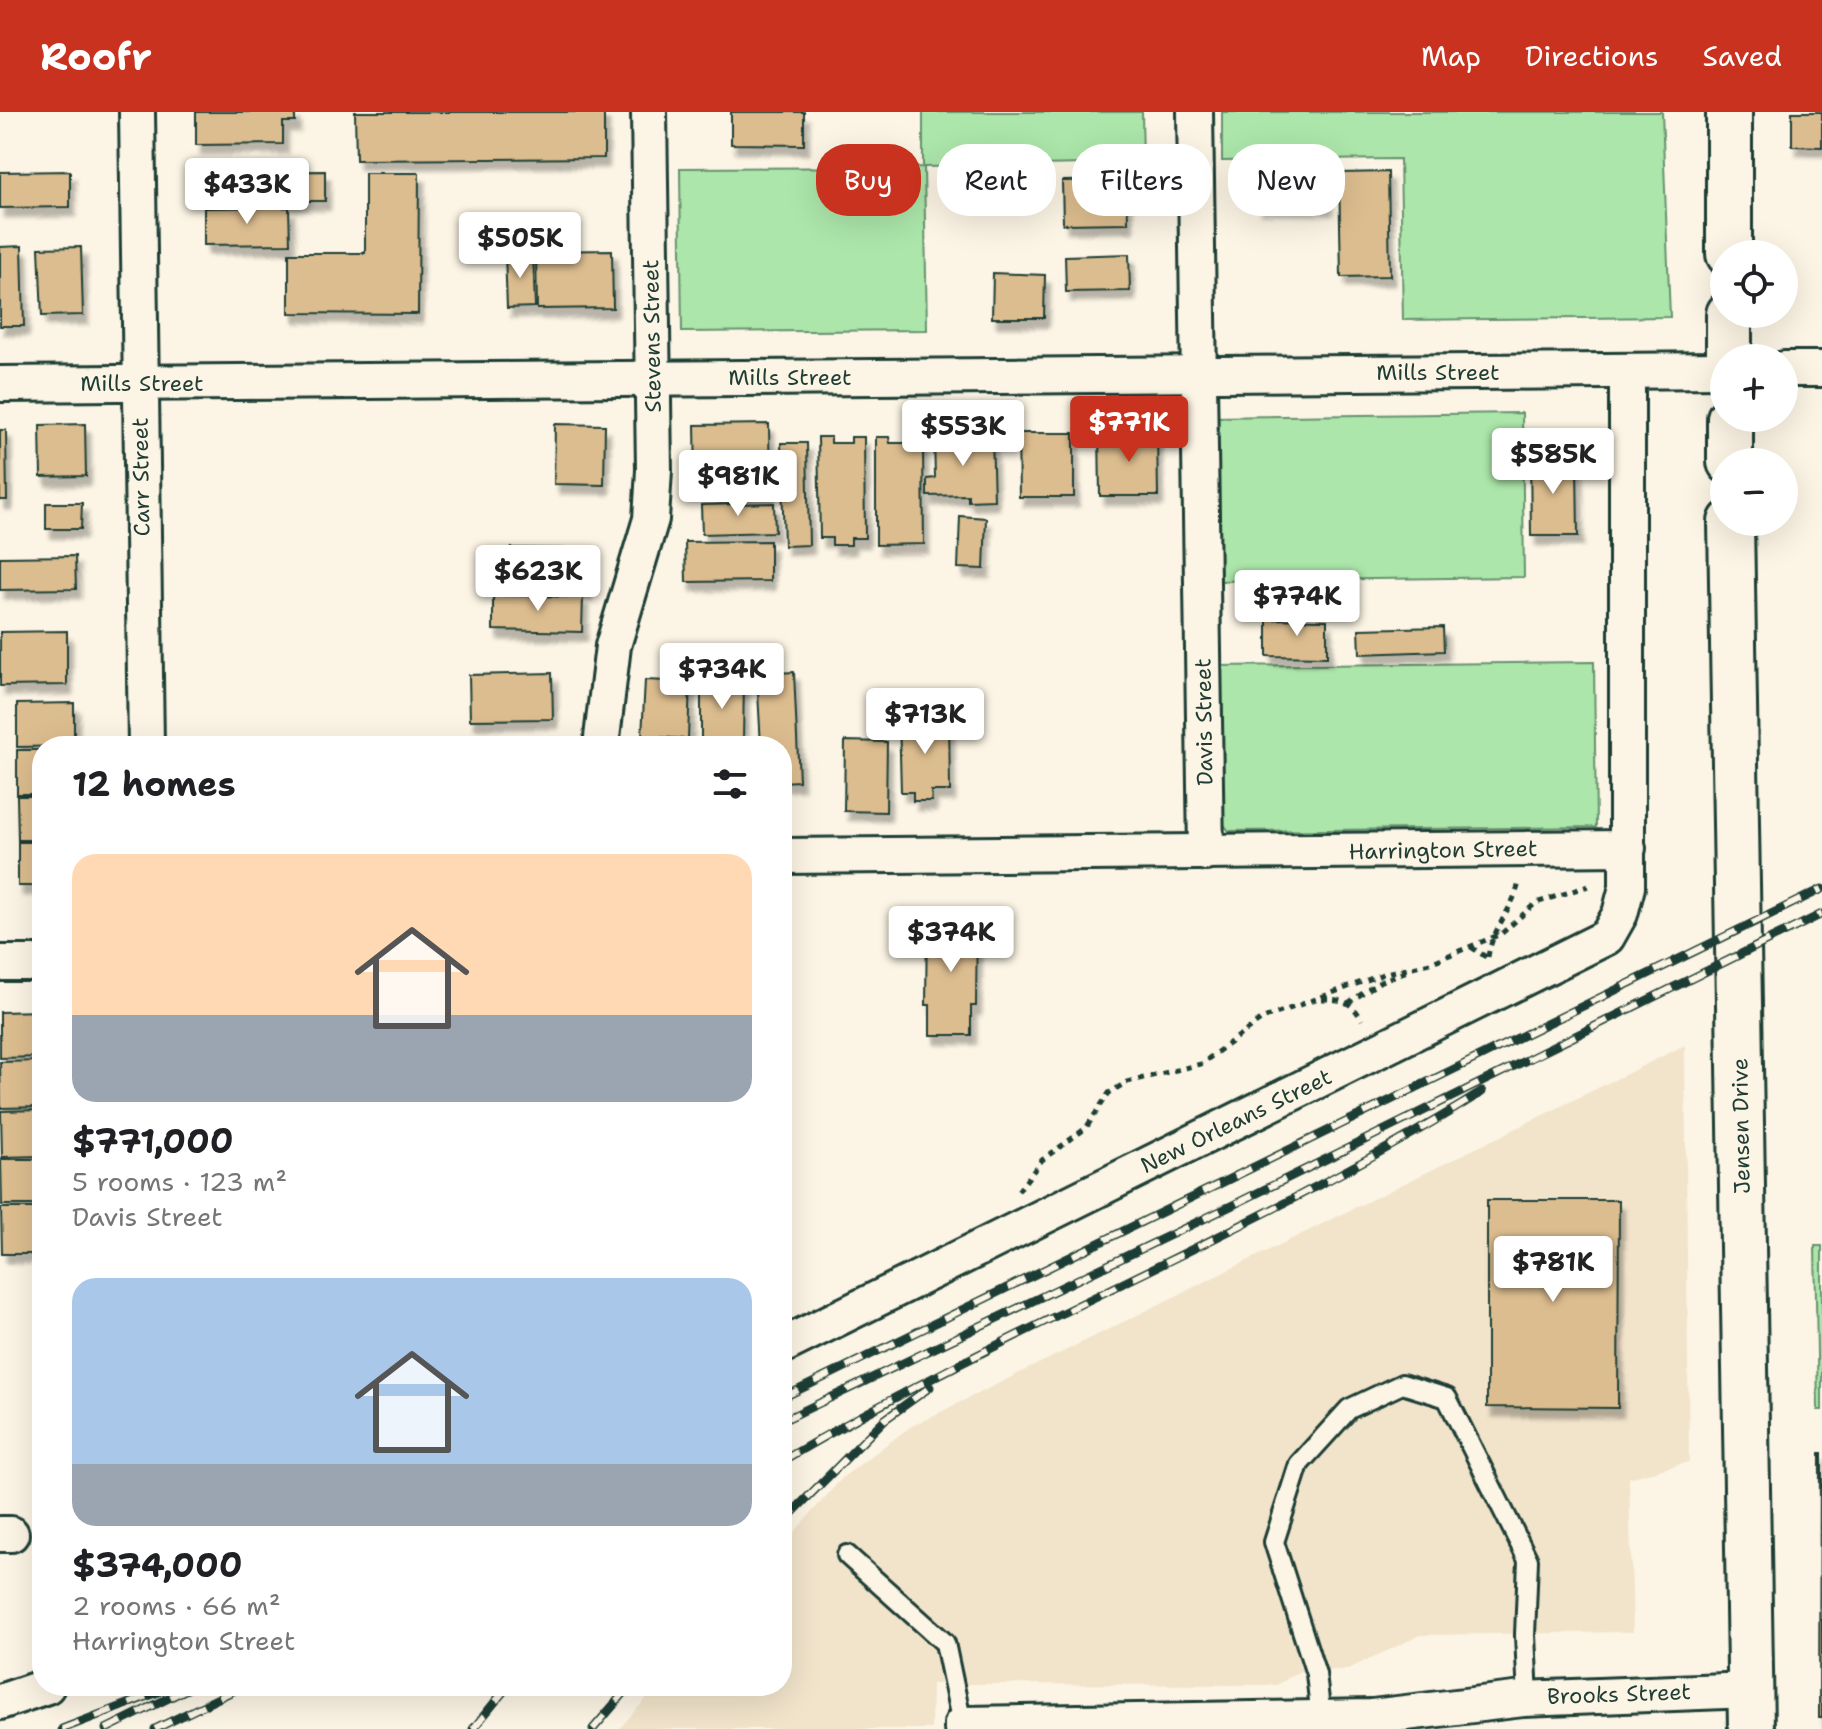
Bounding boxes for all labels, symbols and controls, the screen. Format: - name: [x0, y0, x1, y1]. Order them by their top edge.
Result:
- text: Roofr: [40, 31, 152, 82]
- text: Map: [1421, 37, 1481, 75]
- text: Directions: [1525, 37, 1659, 75]
- text: Saved: [1703, 37, 1782, 75]
- chip: Buy: [816, 144, 921, 216]
- chip: Rent: [937, 144, 1056, 216]
- chip: Filters: [1072, 144, 1212, 216]
- chip: New: [1228, 144, 1345, 216]
- pin: $433K: [191, 158, 303, 226]
- text: $433K: [203, 166, 291, 201]
- pin: $505K: [464, 212, 576, 280]
- text: $505K: [477, 220, 563, 255]
- map controls: [1710, 240, 1798, 536]
- button: locate: [1710, 240, 1798, 328]
- street label: Stevens Street: [636, 259, 668, 413]
- button: +: [1710, 344, 1798, 432]
- street label: Mills Street: [1376, 358, 1500, 387]
- street label: Mills Street: [728, 363, 852, 392]
- street label: Mills Street: [80, 369, 204, 398]
- pin: $771K: [1073, 396, 1185, 464]
- pin: $553K: [907, 400, 1019, 468]
- text: $771K: [1088, 404, 1170, 439]
- text: $553K: [920, 408, 1006, 443]
- street label: Carr Street: [125, 417, 157, 537]
- pin: $585K: [1497, 428, 1609, 496]
- text: $585K: [1510, 436, 1596, 471]
- button: −: [1710, 448, 1798, 536]
- pin: $981K: [682, 450, 794, 518]
- text: $981K: [697, 458, 779, 493]
- pin: $623K: [482, 545, 594, 613]
- text: $623K: [493, 553, 583, 588]
- pin: $774K: [1241, 570, 1353, 638]
- text: $774K: [1253, 578, 1341, 613]
- pin: $734K: [666, 643, 778, 711]
- text: $734K: [678, 651, 766, 686]
- street label: Davis Street: [1188, 658, 1220, 786]
- pin: $713K: [869, 688, 981, 756]
- text: $713K: [884, 696, 966, 731]
- text: 12 homes: [72, 761, 236, 807]
- icon: filters: [708, 762, 752, 806]
- street label: Harrington Street: [1348, 834, 1538, 866]
- icon: home: [340, 906, 484, 1050]
- pin: $374K: [895, 906, 1007, 974]
- text: $374K: [907, 914, 995, 949]
- street label: Jensen Drive: [1725, 1058, 1757, 1194]
- street label: New Orleans Street: [1135, 1062, 1337, 1180]
- text: $771,000: [72, 1118, 234, 1164]
- text: 5 rooms · 123 m²: [72, 1164, 287, 1199]
- text: Davis Street: [72, 1199, 223, 1234]
- pin: $781K: [1497, 1236, 1609, 1304]
- text: $781K: [1512, 1244, 1594, 1279]
- icon: home: [340, 1330, 484, 1474]
- text: $374,000: [72, 1542, 243, 1588]
- text: 2 rooms · 66 m²: [72, 1588, 281, 1623]
- text: Harrington Street: [72, 1623, 295, 1658]
- street label: Brooks Street: [1547, 1677, 1691, 1711]

